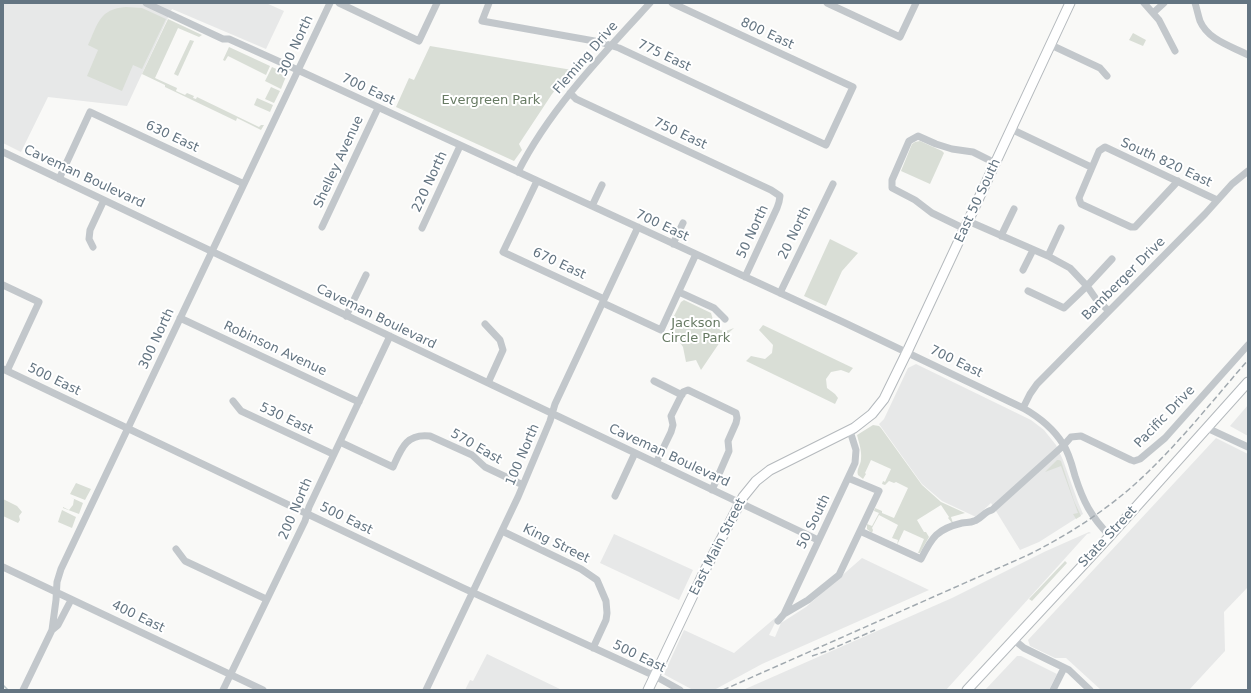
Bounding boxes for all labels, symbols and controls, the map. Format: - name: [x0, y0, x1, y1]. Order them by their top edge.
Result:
- street label: 300 North: [275, 13, 317, 79]
- street label: 800 East: [738, 15, 796, 53]
- street label: Fleming Drive: [550, 19, 622, 97]
- street label: 775 East: [635, 37, 693, 75]
- street label: 700 East: [339, 71, 397, 109]
- park label: Evergreen Park: [442, 93, 540, 109]
- street label: Shelley Avenue: [311, 113, 367, 211]
- street label: 750 East: [651, 115, 709, 153]
- street label: 630 East: [143, 118, 201, 156]
- street label: South 820 East: [1118, 135, 1214, 191]
- street label: Caveman Boulevard: [21, 142, 147, 212]
- street label: 220 North: [409, 149, 451, 215]
- street label: East 50 South: [952, 157, 1004, 245]
- street label: 50 North: [734, 203, 772, 261]
- street label: 20 North: [775, 204, 815, 262]
- street label: 700 East: [633, 207, 691, 245]
- street label: Bamberger Drive: [1079, 234, 1169, 324]
- street label: 670 East: [530, 245, 588, 283]
- street label: Caveman Boulevard: [313, 281, 439, 353]
- street label: 300 North: [136, 306, 178, 372]
- park label: Jackson Circle Park: [662, 316, 730, 347]
- street label: Robinson Avenue: [221, 318, 329, 380]
- street label: 700 East: [927, 342, 985, 382]
- street label: 500 East: [25, 360, 83, 400]
- street label: Pacific Drive: [1132, 383, 1198, 451]
- street label: 530 East: [257, 400, 315, 438]
- street label: Caveman Boulevard: [606, 421, 732, 491]
- street label: 100 North: [503, 422, 543, 488]
- street label: 570 East: [447, 426, 505, 468]
- street label: 200 North: [276, 476, 316, 542]
- street label: 50 South: [794, 492, 834, 552]
- street label: East Main Street: [687, 496, 749, 598]
- street label: 500 East: [317, 499, 375, 539]
- street label: State Street: [1076, 503, 1140, 571]
- street label: King Street: [520, 521, 592, 567]
- street label: 400 East: [109, 597, 167, 637]
- street label: 500 East: [610, 637, 668, 677]

